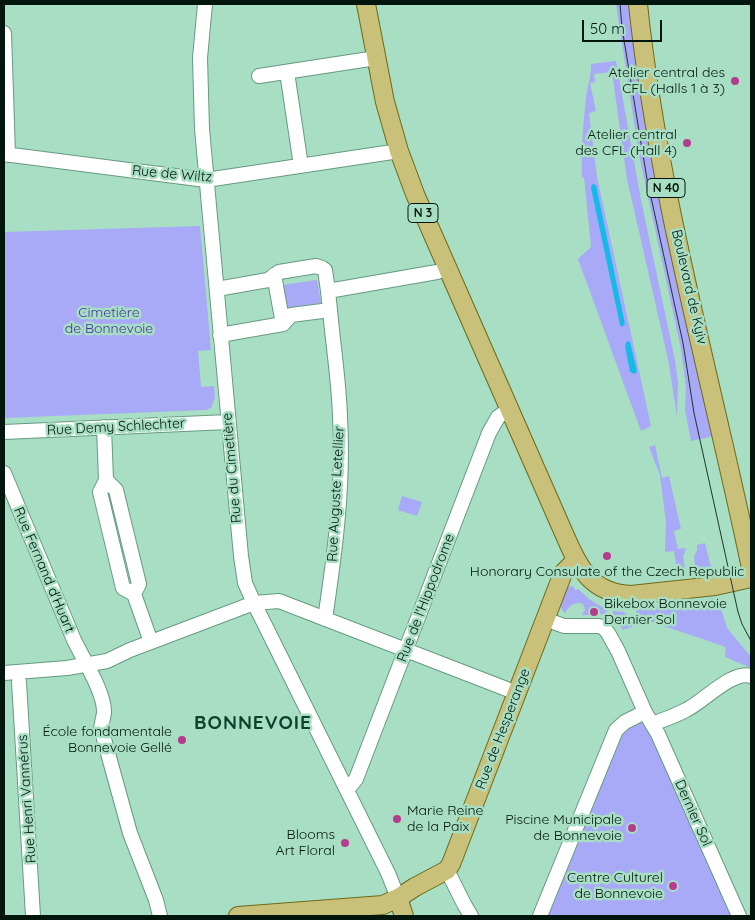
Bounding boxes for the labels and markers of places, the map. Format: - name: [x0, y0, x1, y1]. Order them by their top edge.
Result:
- place label: Atelier central des CFL (Halls 1 à 3): [608, 65, 725, 98]
- marker: Atelier central des CFL (Halls 1 à 3): [729, 75, 741, 87]
- place label: Atelier central des CFL (Hall 4): [575, 127, 677, 160]
- marker: Atelier central des CFL (Hall 4): [681, 137, 693, 149]
- marker: Honorary Consulate of the Czech Republic: [601, 550, 613, 562]
- place label: Honorary Consulate of the Czech Republic: [470, 564, 744, 580]
- place label: Bikebox Bonnevoie Dernier Sol: [604, 596, 727, 628]
- marker: Bikebox Bonnevoie Dernier Sol: [588, 606, 600, 618]
- place label: École fondamentale Bonnevoie Gellé: [43, 724, 172, 756]
- marker: École fondamentale Bonnevoie Gellé: [176, 734, 188, 746]
- place label: Marie Reine de la Paix: [407, 803, 483, 836]
- place label: Piscine Municipale de Bonnevoie: [505, 812, 622, 844]
- marker: Marie Reine de la Paix: [391, 813, 403, 825]
- marker: Piscine Municipale de Bonnevoie: [626, 822, 638, 834]
- place label: Blooms Art Floral: [276, 827, 335, 860]
- marker: Blooms Art Floral: [339, 837, 351, 849]
- place label: Centre Culturel de Bonnevoie: [567, 870, 663, 902]
- marker: Centre Culturel de Bonnevoie: [667, 880, 679, 892]

